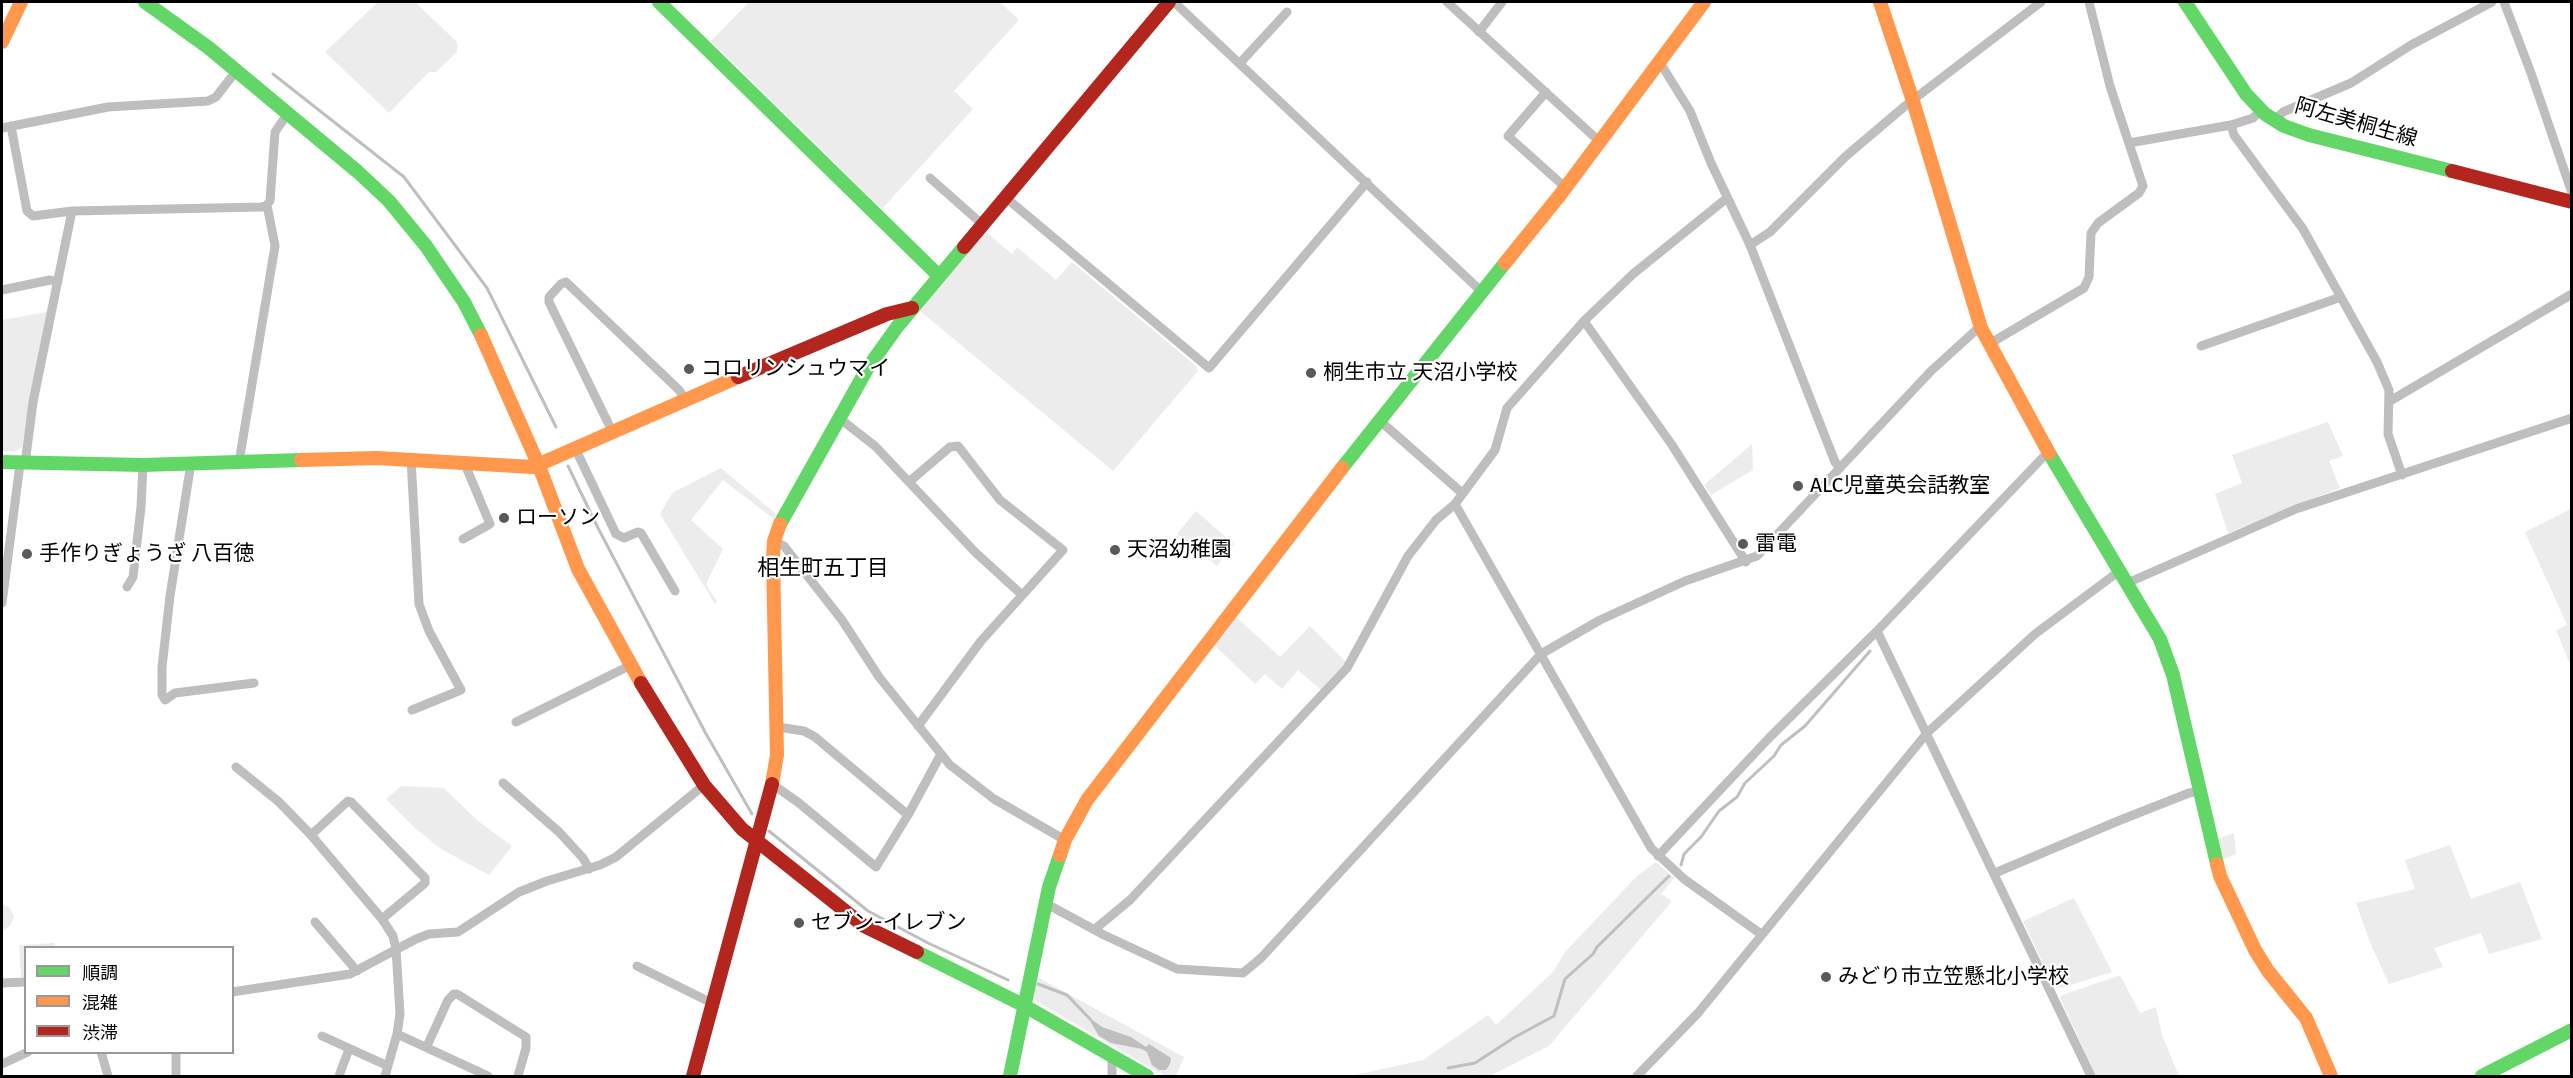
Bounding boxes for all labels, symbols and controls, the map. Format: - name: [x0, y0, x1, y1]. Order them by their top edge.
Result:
- street label: 阿左美桐生線: [2292, 94, 2420, 152]
- place label: コロリンシュウマイ: [701, 356, 890, 382]
- place label: 桐生市立 天沼小学校: [1323, 360, 1518, 386]
- marker: コロリンシュウマイ: [682, 362, 696, 376]
- marker: 桐生市立 天沼小学校: [1304, 366, 1318, 380]
- place label: ALC児童英会話教室: [1810, 473, 1990, 499]
- marker: ALC児童英会話教室: [1791, 479, 1805, 493]
- place label: ローソン: [516, 505, 600, 531]
- marker: ローソン: [497, 511, 511, 525]
- place label: 雷電: [1755, 531, 1797, 557]
- place label: 天沼幼稚園: [1127, 537, 1232, 563]
- marker: 雷電: [1736, 537, 1750, 551]
- place label: 手作りぎょうざ 八百徳: [39, 541, 255, 567]
- marker: 天沼幼稚園: [1108, 543, 1122, 557]
- marker: 手作りぎょうざ 八百徳: [20, 547, 34, 561]
- district label: 相生町五丁目: [757, 556, 889, 582]
- place label: セブン-イレブン: [811, 910, 966, 936]
- marker: セブン-イレブン: [792, 916, 806, 930]
- legend: [24, 946, 234, 1054]
- text: 順調: [82, 962, 118, 984]
- place label: みどり市立笠懸北小学校: [1838, 964, 2069, 990]
- marker: みどり市立笠懸北小学校: [1819, 970, 1833, 984]
- text: 混雑: [82, 992, 118, 1014]
- text: 渋滞: [82, 1022, 118, 1044]

